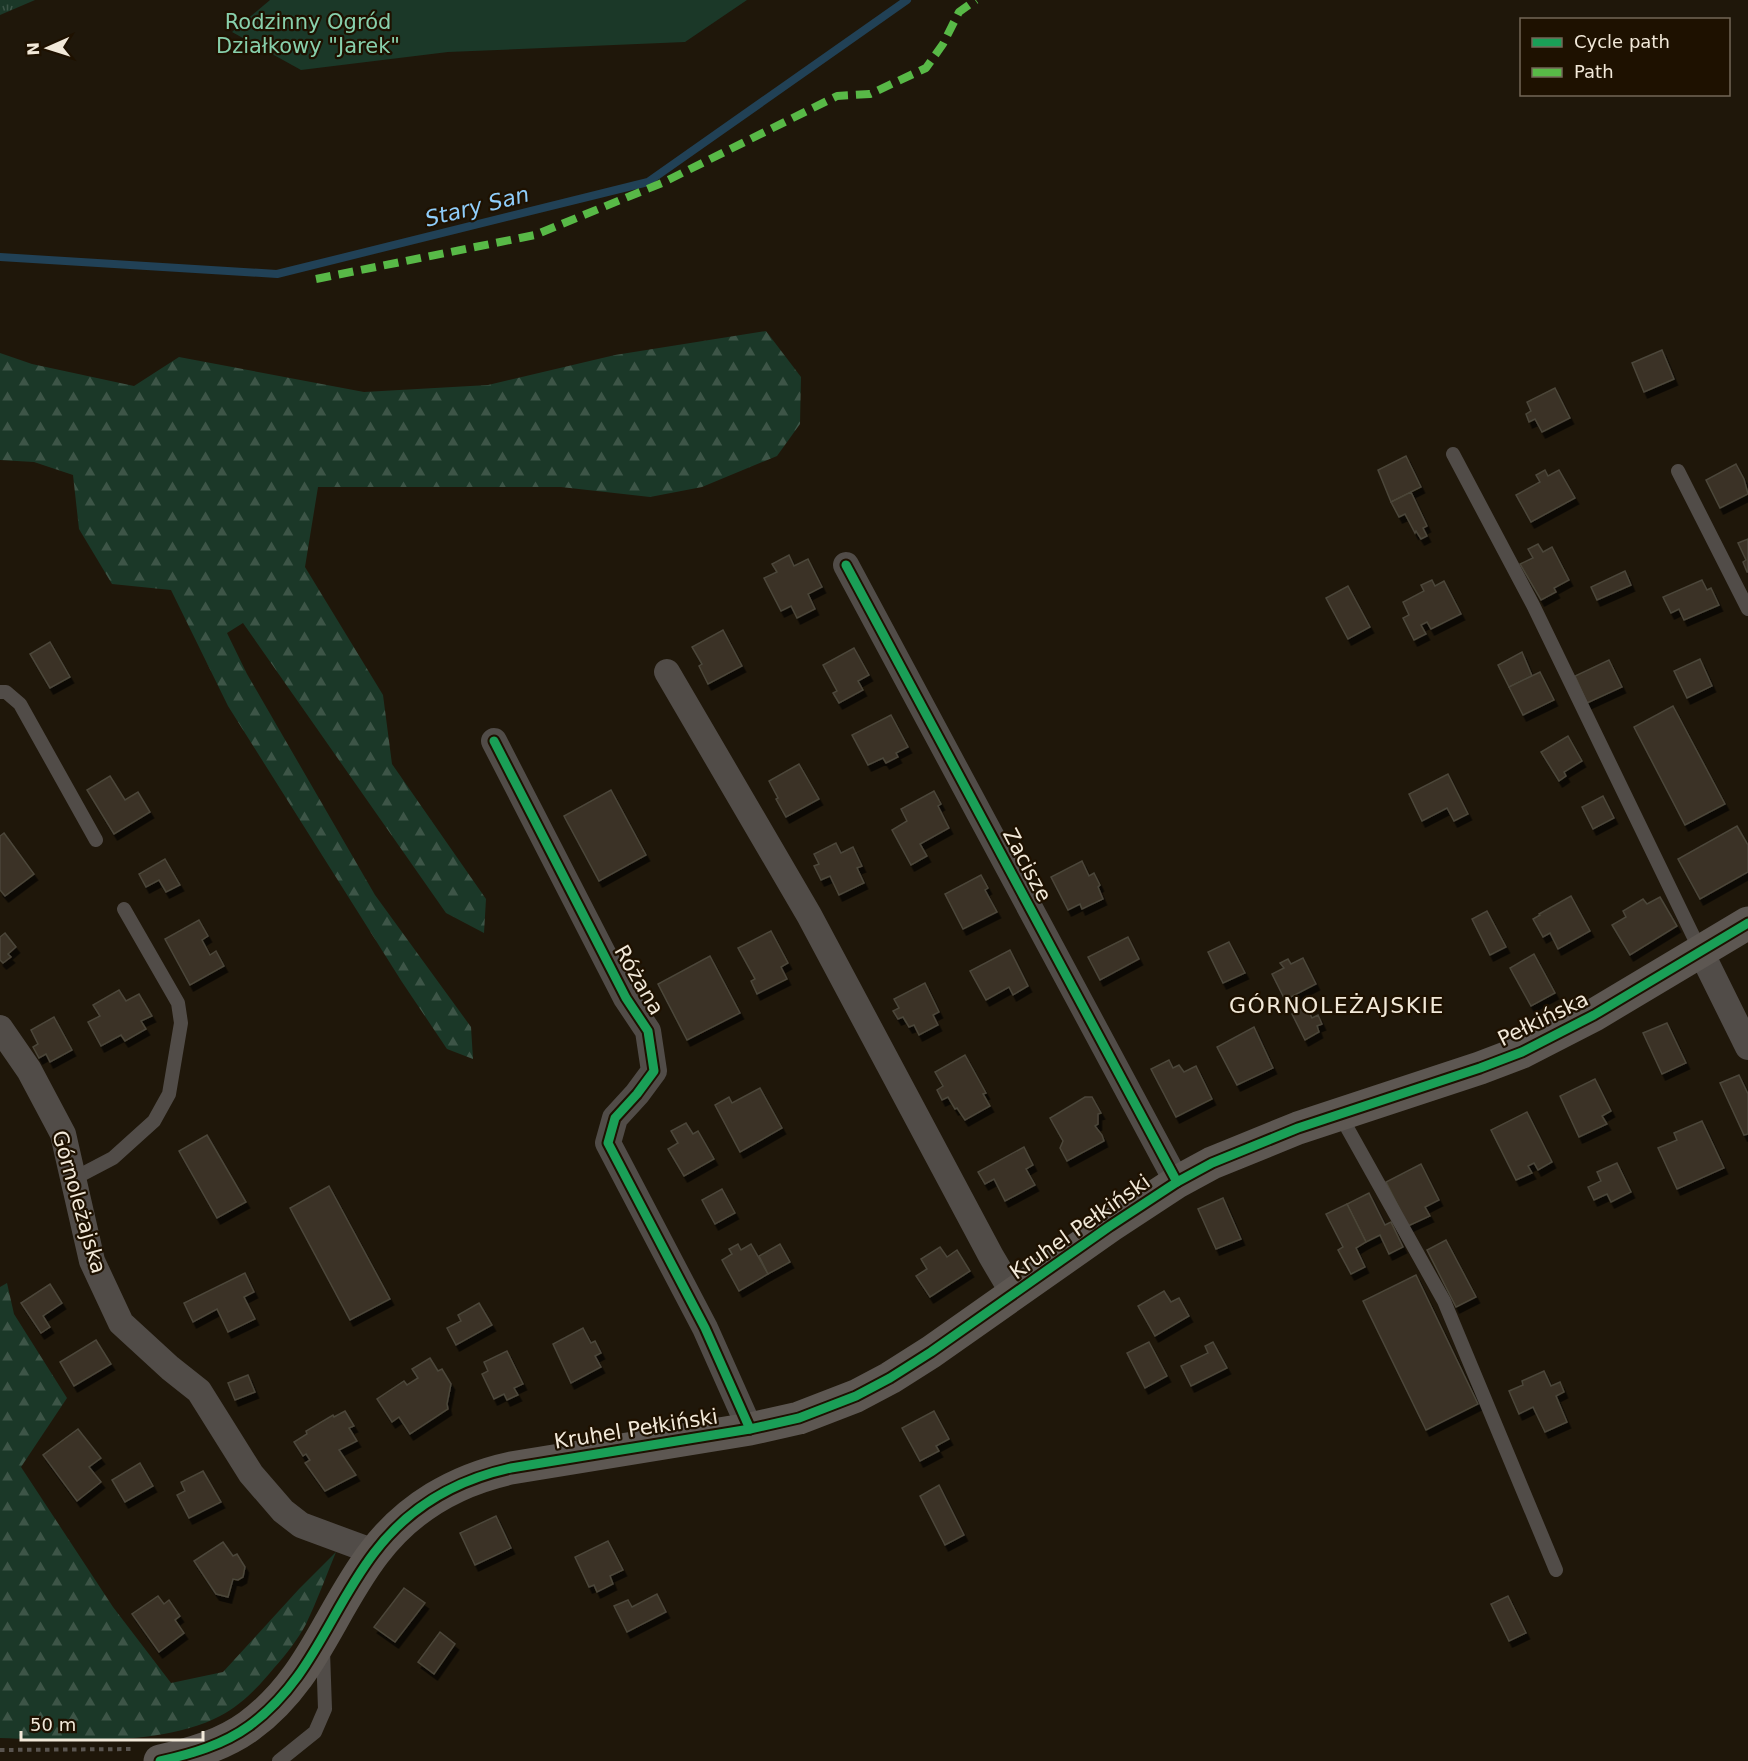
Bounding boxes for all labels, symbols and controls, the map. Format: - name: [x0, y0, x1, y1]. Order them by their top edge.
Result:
- park label: Rodzinny Ogród Działkowy "Jarek": [216, 10, 400, 58]
- north arrow: [18, 18, 78, 78]
- legend: [1520, 18, 1730, 96]
- text: Cycle path: [1574, 31, 1670, 52]
- text: N: [24, 42, 43, 56]
- text: Path: [1574, 61, 1614, 82]
- water label: Stary San: [422, 181, 532, 231]
- street label: Zacisze: [998, 824, 1056, 906]
- street label: Różana: [609, 941, 669, 1019]
- street label: Pełkińska: [1494, 987, 1592, 1051]
- district label: GÓRNOLEŻAJSKIE: [1229, 993, 1445, 1018]
- street label: Górnoleżajska: [47, 1128, 111, 1276]
- street label: Kruhel Pełkiński: [1005, 1170, 1155, 1284]
- street label: Kruhel Pełkiński: [552, 1404, 720, 1454]
- scale bar: [21, 1704, 202, 1742]
- text: 50 m: [30, 1714, 76, 1735]

